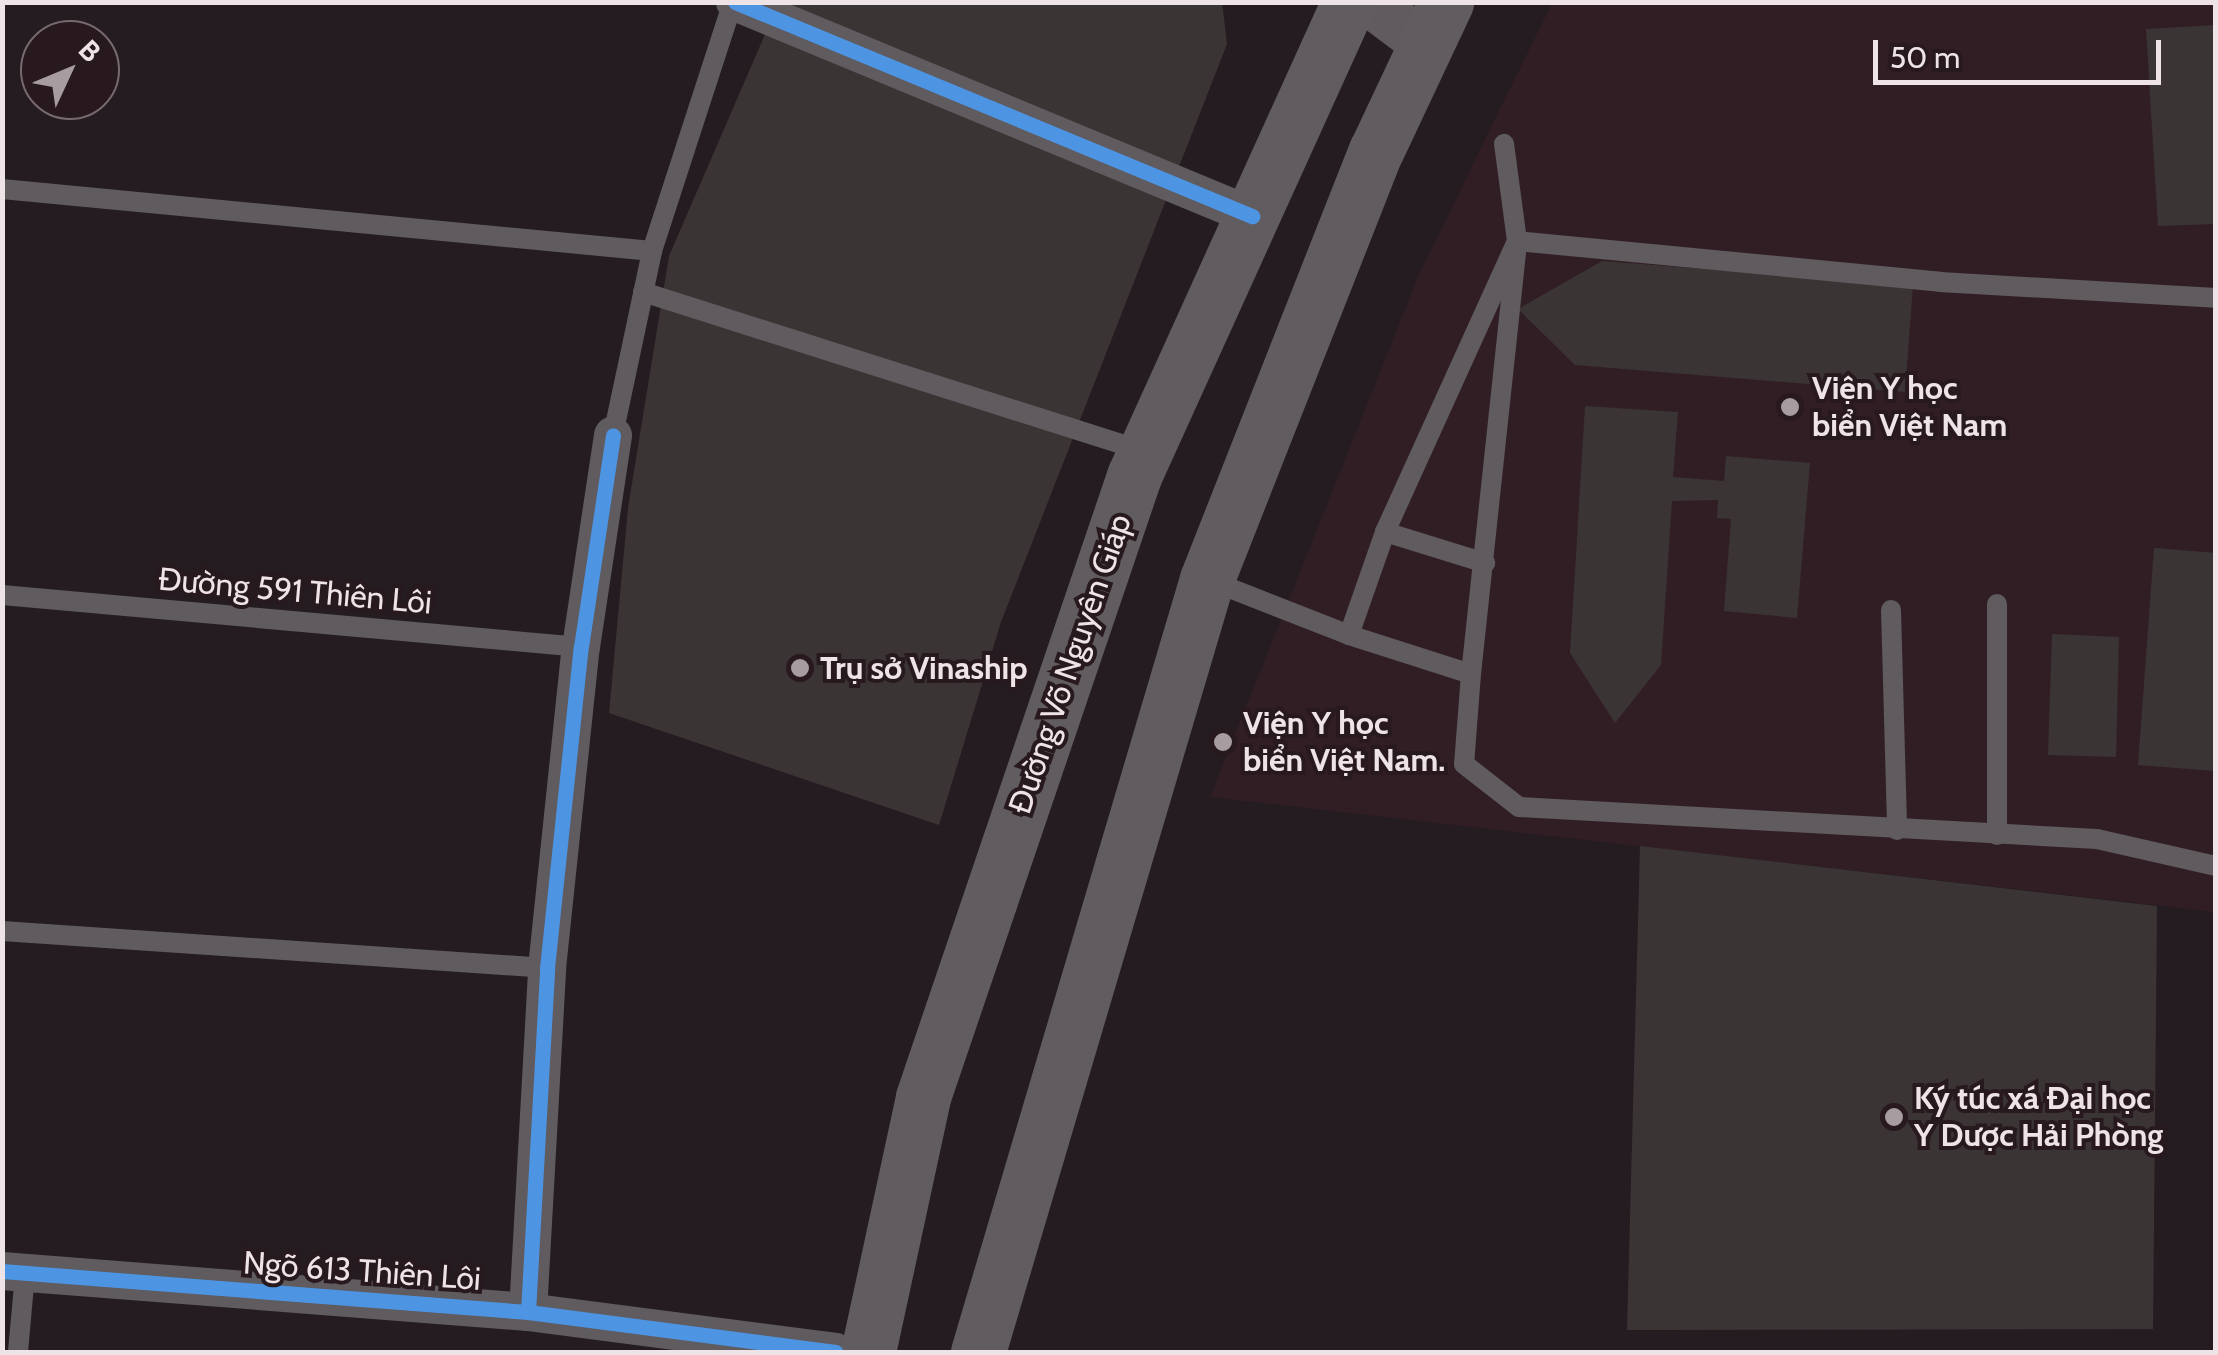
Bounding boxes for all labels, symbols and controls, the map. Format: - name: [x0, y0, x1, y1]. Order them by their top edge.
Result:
- north arrow: [20, 20, 120, 120]
- scale bar: [1878, 20, 2166, 82]
- text: B: [72, 32, 108, 69]
- text: 50 m: [1890, 39, 1960, 76]
- place label: Viện Y học biển Việt Nam: [1812, 370, 2007, 445]
- marker: Viện Y học biển Việt Nam: [1777, 394, 1803, 420]
- street label: Đường Võ Nguyên Giáp: [1001, 509, 1139, 819]
- street label: Đường 591 Thiên Lôi: [157, 560, 433, 622]
- place label: Trụ sở Vinaship: [820, 649, 1028, 687]
- marker: Trụ sở Vinaship: [789, 657, 811, 679]
- place label: Viện Y học biển Việt Nam.: [1243, 705, 1445, 780]
- marker: Viện Y học biển Việt Nam.: [1212, 731, 1234, 753]
- place label: Ký túc xá Đại học Y Dược Hải Phòng: [1914, 1080, 2163, 1155]
- marker: Ký túc xá Đại học Y Dược Hải Phòng: [1883, 1106, 1905, 1128]
- street label: Ngõ 613 Thiên Lôi: [242, 1244, 482, 1298]

